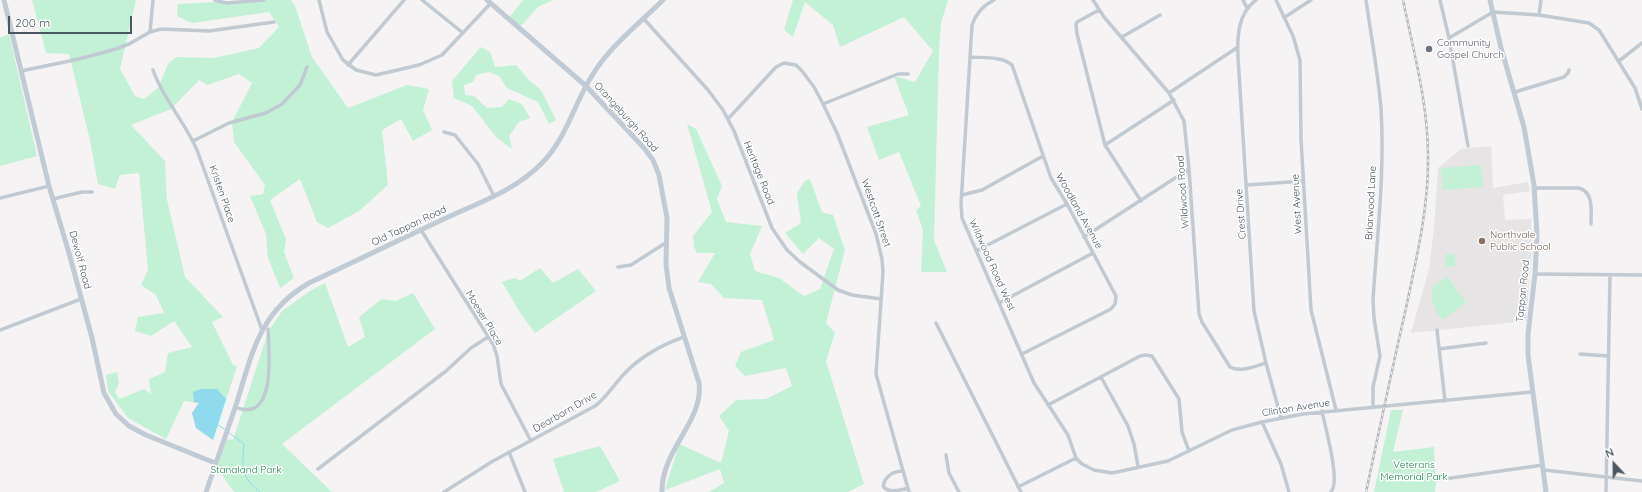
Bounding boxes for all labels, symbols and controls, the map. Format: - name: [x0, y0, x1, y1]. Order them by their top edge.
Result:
- scale bar: [10, 8, 134, 34]
- text: 200 m: [15, 15, 50, 30]
- place label: Community Gospel Church: [1437, 37, 1504, 60]
- marker: Community Gospel Church: [1424, 44, 1434, 54]
- street label: Orangeburgh Road: [591, 80, 661, 154]
- street label: Heritage Road: [741, 139, 777, 207]
- street label: Wildwood Road: [1174, 155, 1192, 229]
- street label: Kristen Place: [207, 164, 237, 224]
- street label: Briarwood Lane: [1363, 166, 1379, 240]
- street label: Woodland Avenue: [1053, 171, 1105, 251]
- street label: West Avenue: [1289, 174, 1305, 234]
- street label: Westcott Street: [859, 177, 893, 249]
- street label: Crest Drive: [1233, 188, 1249, 240]
- street label: Old Tappan Road: [370, 203, 448, 249]
- street label: Wildwood Road West: [966, 217, 1018, 313]
- place label: Northvale Public School: [1490, 229, 1551, 252]
- street label: Dewolf Road: [66, 230, 94, 290]
- marker: Northvale Public School: [1477, 236, 1487, 246]
- street label: Tappan Road: [1514, 259, 1532, 323]
- street label: Moeser Place: [463, 288, 505, 348]
- street label: Dearborn Drive: [531, 389, 599, 435]
- street label: Clinton Avenue: [1261, 397, 1331, 419]
- north arrow: [1594, 444, 1634, 484]
- text: N: [1603, 445, 1616, 461]
- park label: Veterans Memorial Park: [1380, 459, 1448, 482]
- park label: Stanaland Park: [210, 464, 282, 476]

